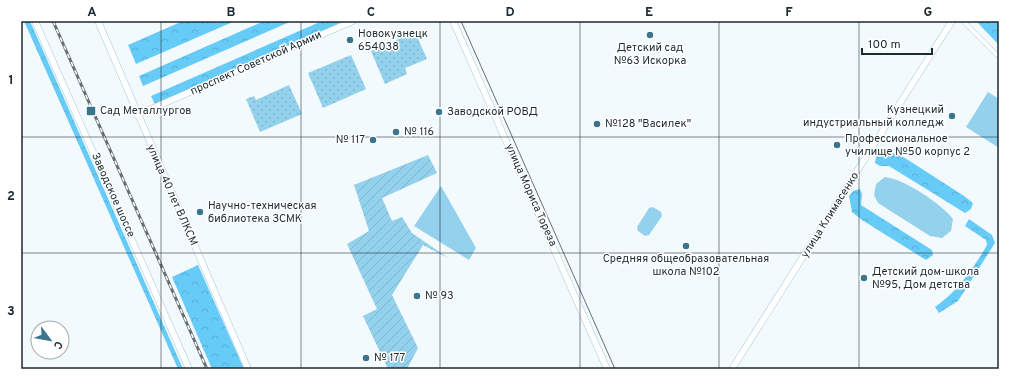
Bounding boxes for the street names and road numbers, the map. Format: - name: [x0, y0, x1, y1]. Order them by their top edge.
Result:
- street label: проспект Советской Армии: [188, 28, 324, 98]
- street label: улица Мориса Тореза: [502, 141, 560, 249]
- street label: улица 40 лет ВЛКСМ: [143, 142, 201, 248]
- street label: Заводское шоссе: [88, 151, 138, 240]
- street label: улица Климасенко: [798, 169, 862, 261]

